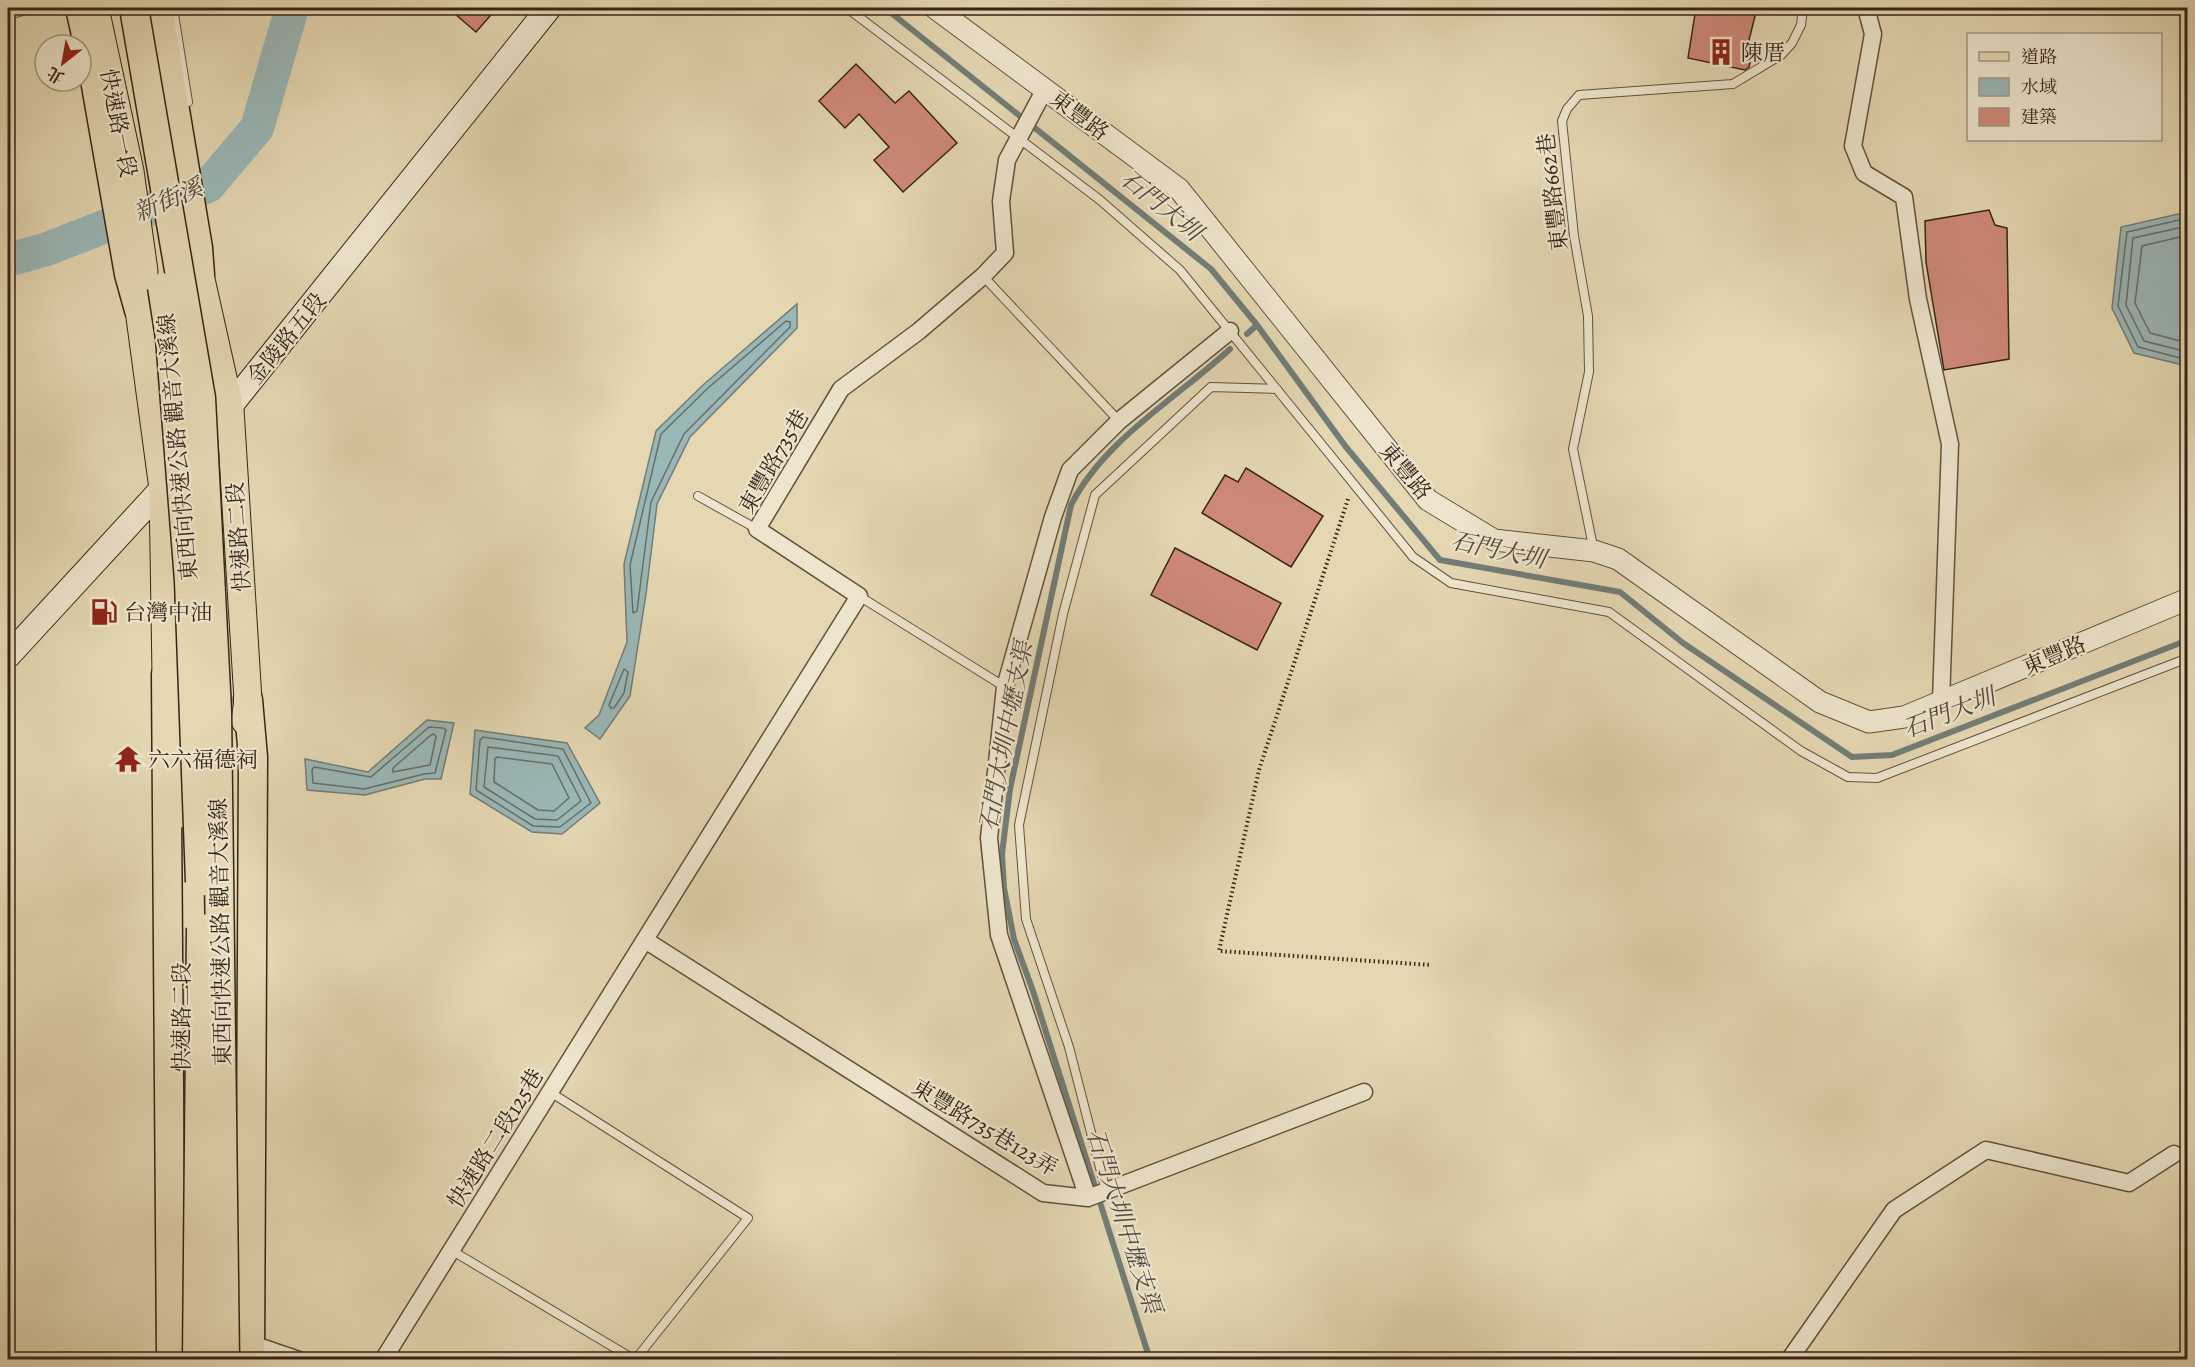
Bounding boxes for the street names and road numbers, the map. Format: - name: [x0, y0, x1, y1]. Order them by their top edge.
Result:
- street label: 快速路一段: [93, 66, 143, 180]
- street label: 東豐路: [1044, 84, 1115, 148]
- street label: 東豐路662巷: [1531, 131, 1575, 253]
- street label: 金陵路五段: [241, 286, 333, 391]
- street label: 東西向快速公路 觀音大溪線: [151, 312, 205, 582]
- street label: 東豐路735巷: [732, 404, 816, 519]
- street label: 東豐路: [1373, 437, 1438, 507]
- street label: 快速路二段: [220, 481, 258, 593]
- street label: 東豐路: [2018, 629, 2091, 683]
- street label: 東西向快速公路 觀音大溪線: [204, 798, 238, 1066]
- street label: 快速路二段: [167, 962, 197, 1072]
- street label: 快速路二段125巷: [441, 1063, 551, 1214]
- street label: 東豐路735巷123弄: [906, 1073, 1063, 1183]

